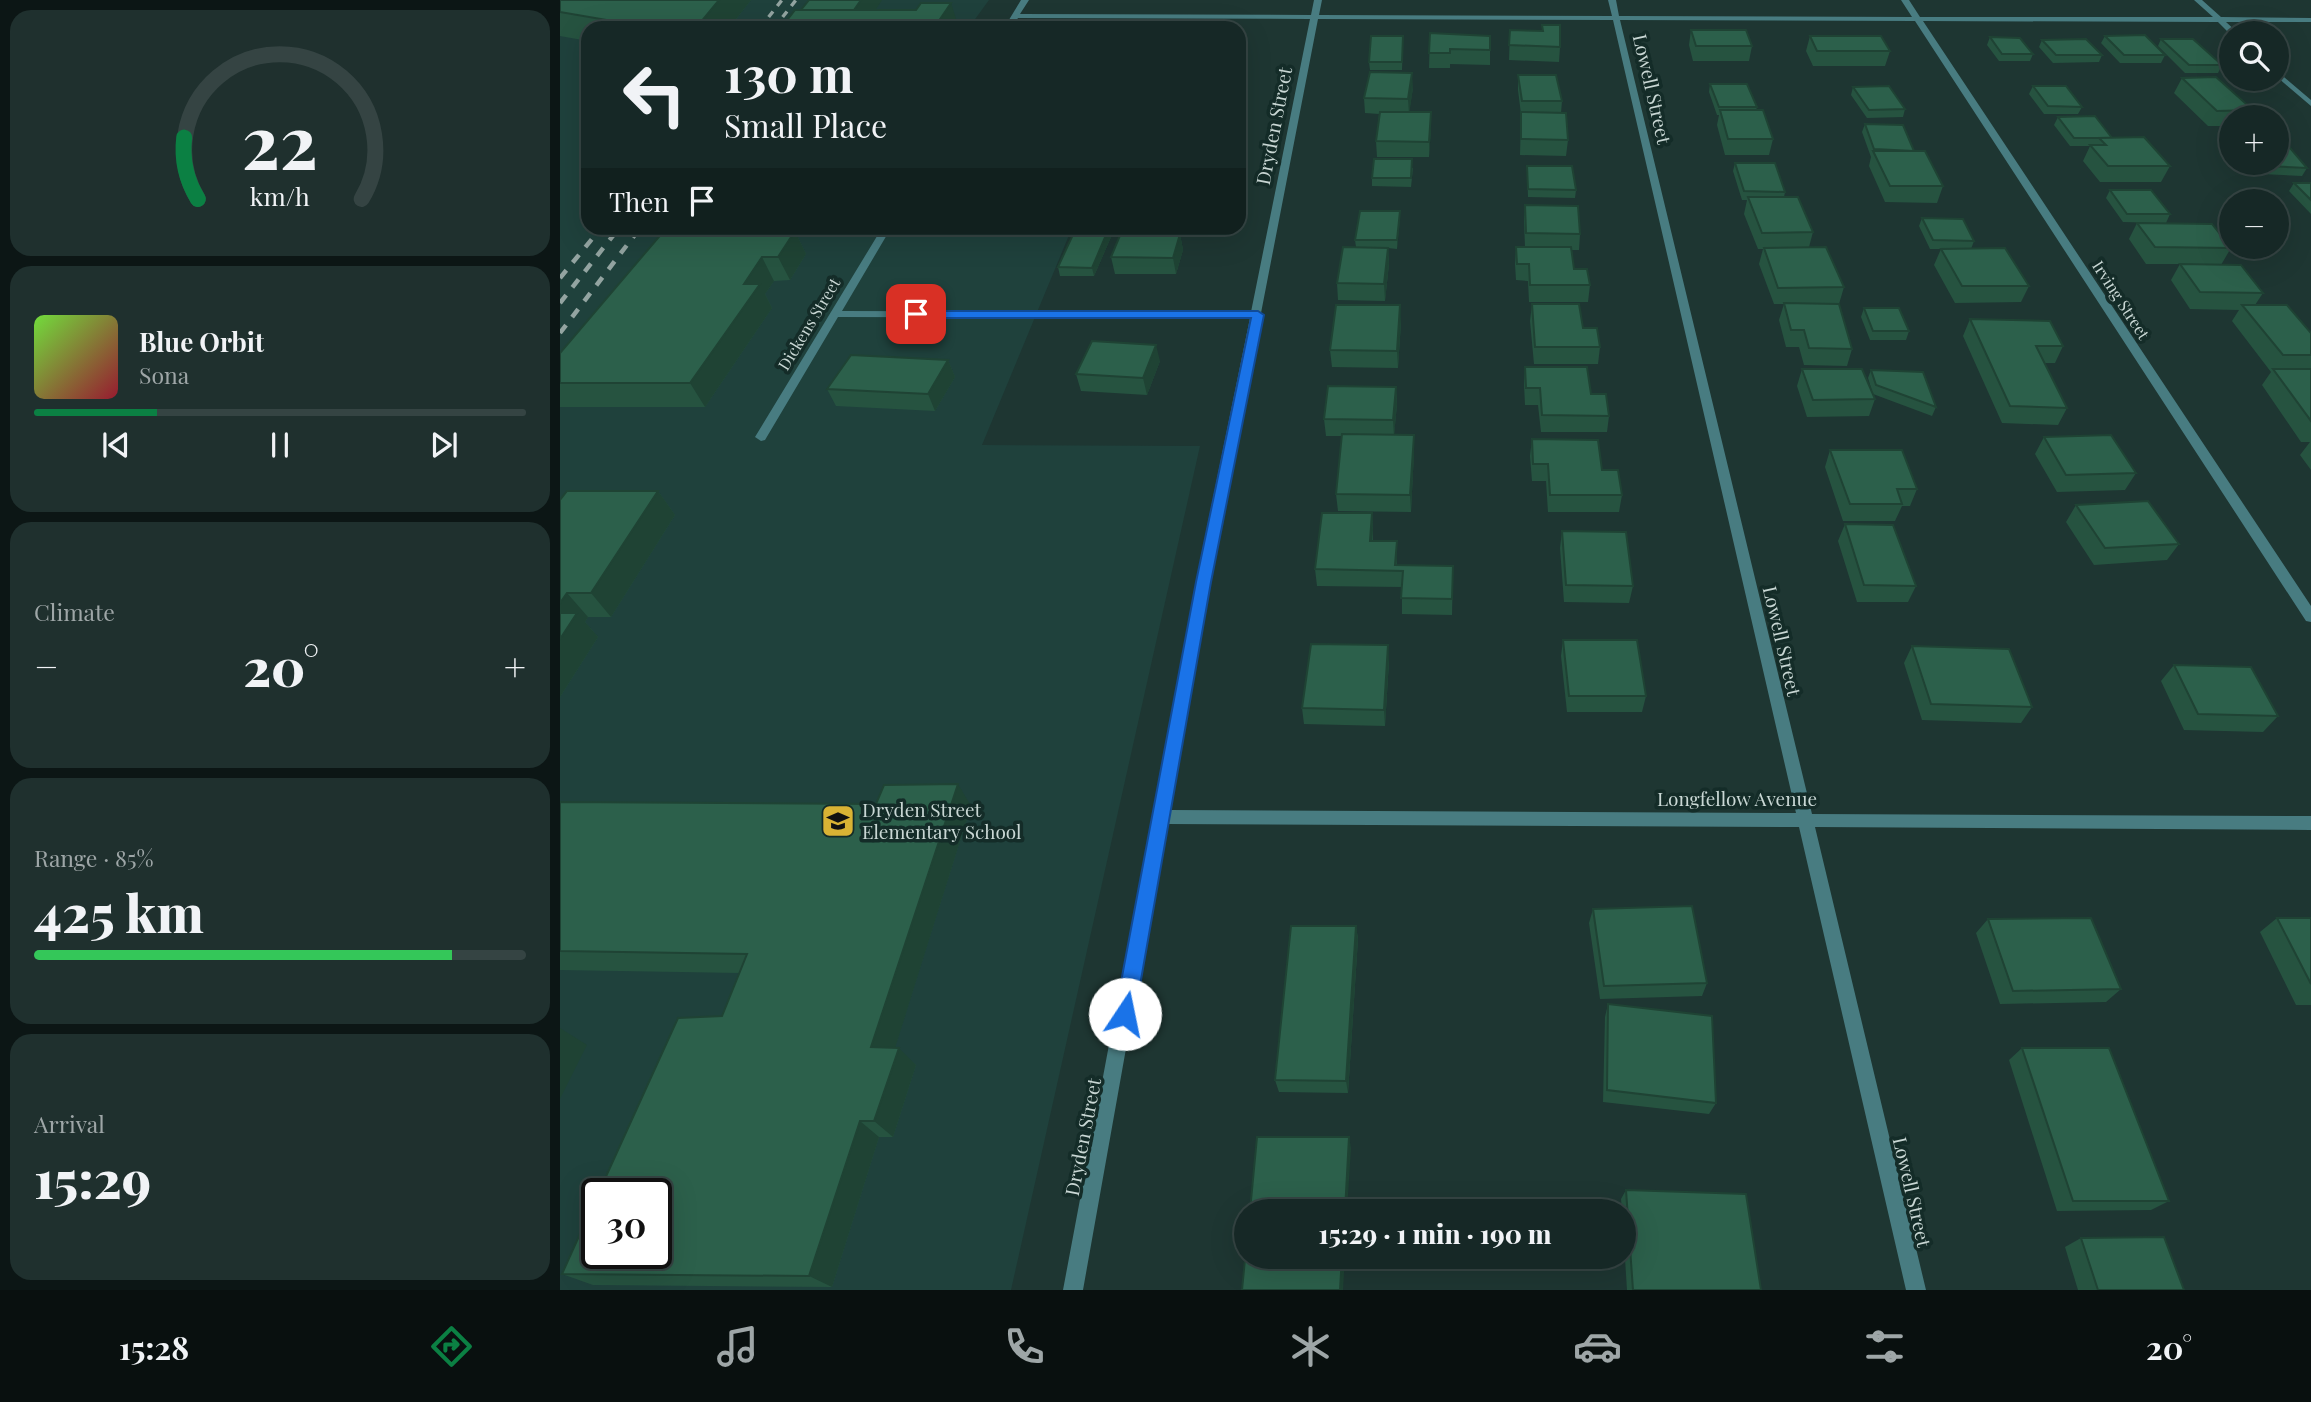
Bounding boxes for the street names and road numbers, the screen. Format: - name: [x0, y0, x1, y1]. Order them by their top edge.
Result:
- street label: Lowell Street: [1628, 31, 1678, 147]
- street label: Dryden Street: [1249, 64, 1297, 187]
- street label: Irving Street: [2088, 256, 2155, 343]
- street label: Dickens Street: [773, 273, 845, 374]
- street label: Lowell Street: [1758, 583, 1808, 699]
- street label: Longfellow Avenue: [1657, 785, 1817, 811]
- street label: Dryden Street: [1058, 1075, 1106, 1198]
- street label: Lowell Street: [1888, 1134, 1938, 1250]

